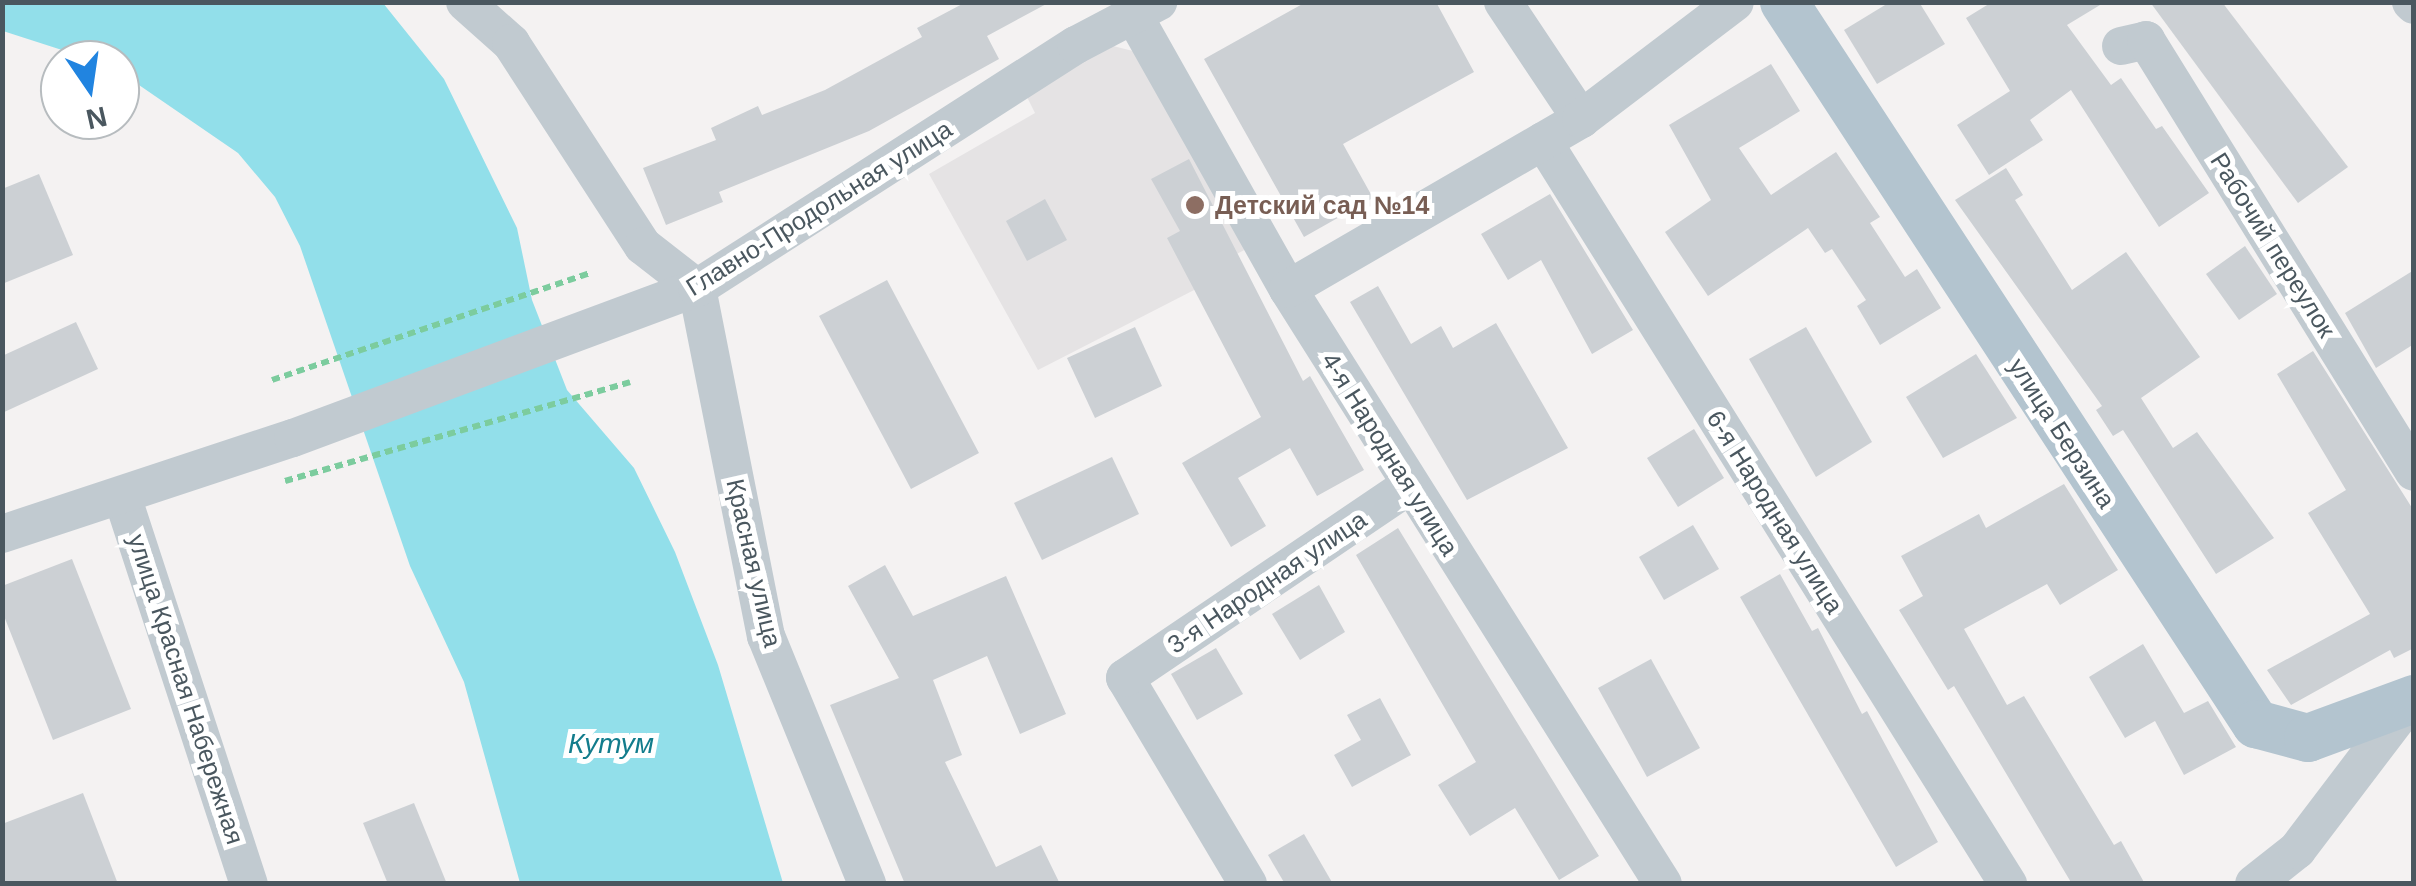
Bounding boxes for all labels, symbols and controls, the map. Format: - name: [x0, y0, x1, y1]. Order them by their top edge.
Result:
- north arrow: [40, 40, 140, 140]
- text: N: [83, 100, 110, 135]
- street label: Главно-Продольная улица: [681, 114, 957, 302]
- street label: Рабочий переулок: [2204, 147, 2342, 343]
- place label: Детский сад №14: [1215, 190, 1429, 220]
- marker: Детский сад №14: [1184, 194, 1206, 216]
- street label: 4-я Народная улица: [1315, 347, 1465, 561]
- street label: улица Берзина: [2002, 352, 2122, 514]
- street label: 6-я Народная улица: [1700, 405, 1850, 619]
- street label: Красная улица: [720, 476, 788, 650]
- street label: 3-я Народная улица: [1162, 504, 1372, 660]
- street label: улица Красная Набережная: [122, 530, 250, 848]
- water label: Кутум: [568, 727, 654, 761]

